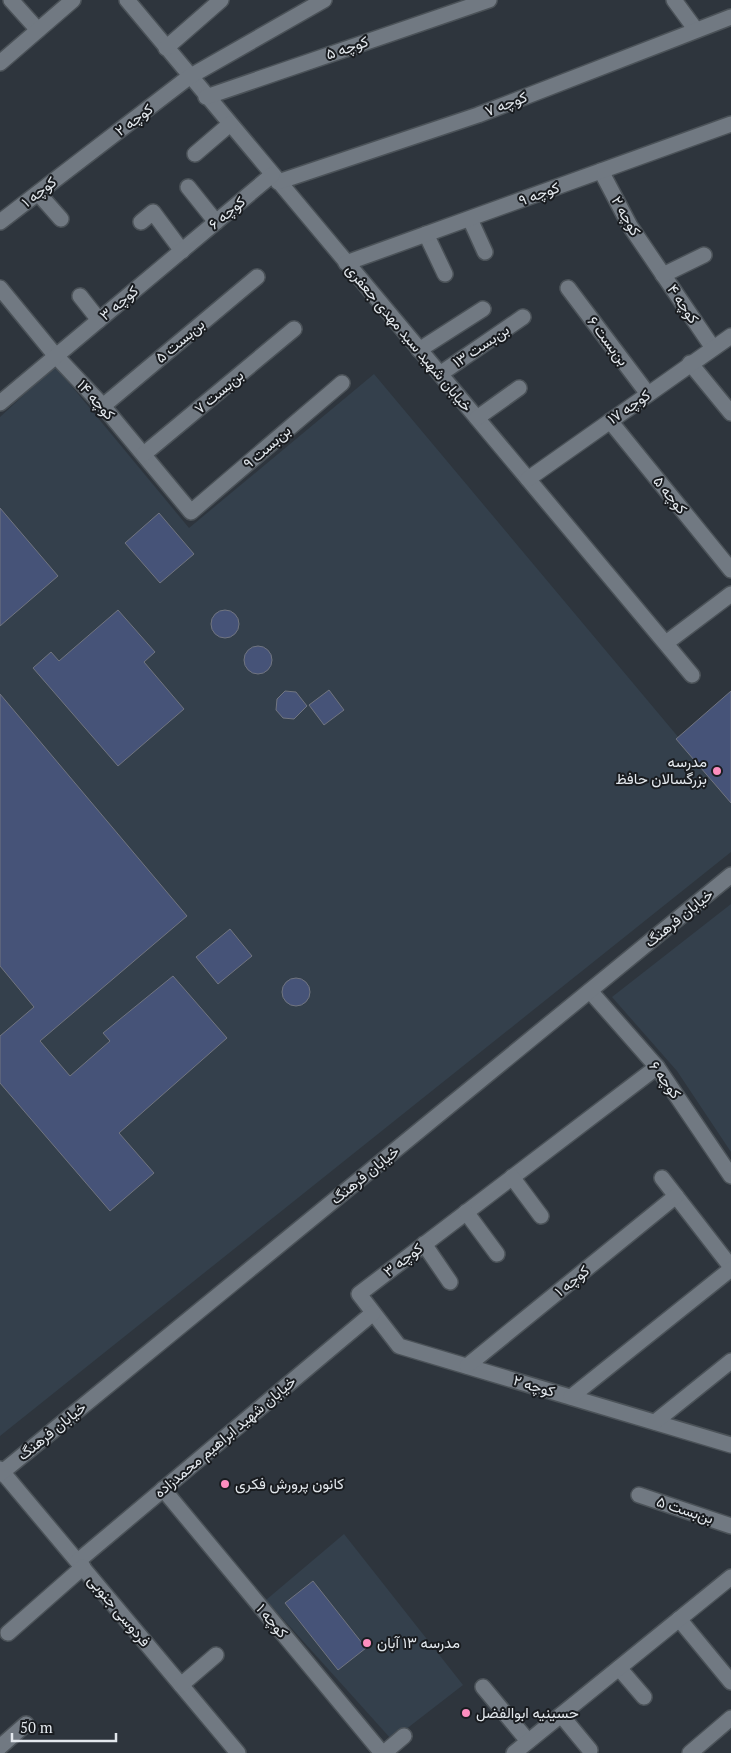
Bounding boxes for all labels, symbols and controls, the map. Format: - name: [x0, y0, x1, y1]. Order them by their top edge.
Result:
- street label: کوچه ۵: [323, 30, 371, 65]
- street label: کوچه ۷: [482, 86, 530, 121]
- street label: کوچه ۲: [110, 98, 157, 141]
- street label: کوچه ۱: [17, 171, 61, 212]
- street label: کوچه ۹: [515, 176, 562, 211]
- street label: کوچه ۶: [204, 191, 250, 234]
- street label: کوچه ۲: [607, 192, 646, 240]
- street label: خیابان شهید سید مهدی جعفری: [341, 259, 478, 416]
- street label: کوچه ۳: [95, 280, 143, 325]
- street label: کوچه ۴: [663, 280, 704, 328]
- street label: بن‌بست ۶: [583, 312, 634, 370]
- street label: بن‌بست ۵: [150, 314, 209, 368]
- street label: بن‌بست ۱۳: [448, 319, 513, 372]
- street label: بن‌بست ۷: [189, 365, 248, 419]
- street label: کوچه ۱۴: [73, 375, 120, 425]
- street label: کوچه ۱۷: [603, 384, 655, 429]
- street label: بن‌بست ۹: [238, 420, 295, 473]
- street label: کوچه ۵: [648, 471, 692, 519]
- place label: مدرسه بزرگسالان حافظ: [615, 751, 707, 788]
- marker: مدرسه بزرگسالان حافظ: [711, 765, 723, 777]
- street label: خیابان فرهنگ: [640, 883, 717, 951]
- street label: کوچه ۶: [645, 1056, 686, 1103]
- street label: خیابان فرهنگ: [326, 1140, 403, 1208]
- street label: کوچه ۳: [379, 1238, 427, 1281]
- street label: کوچه ۱: [550, 1260, 594, 1301]
- street label: کوچه ۲: [511, 1369, 558, 1402]
- street label: خیابان شهید ابراهیم محمدزاده: [149, 1371, 300, 1502]
- street label: خیابان فرهنگ: [13, 1396, 90, 1464]
- place label: کانون پرورش فکری: [235, 1473, 344, 1494]
- marker: کانون پرورش فکری: [219, 1478, 231, 1490]
- street label: بن‌بست ۵: [654, 1490, 716, 1529]
- street label: فردوسی جنوبی: [83, 1570, 156, 1651]
- street label: کوچه ۱: [252, 1599, 293, 1643]
- place label: مدرسه ۱۳ آبان: [377, 1632, 460, 1652]
- marker: مدرسه ۱۳ آبان: [361, 1637, 373, 1649]
- place label: حسینیه ابوالفضل: [476, 1702, 579, 1722]
- marker: حسینیه ابوالفضل: [460, 1707, 472, 1719]
- scale bar: [12, 1710, 116, 1742]
- text: 50 m: [20, 1717, 53, 1737]

